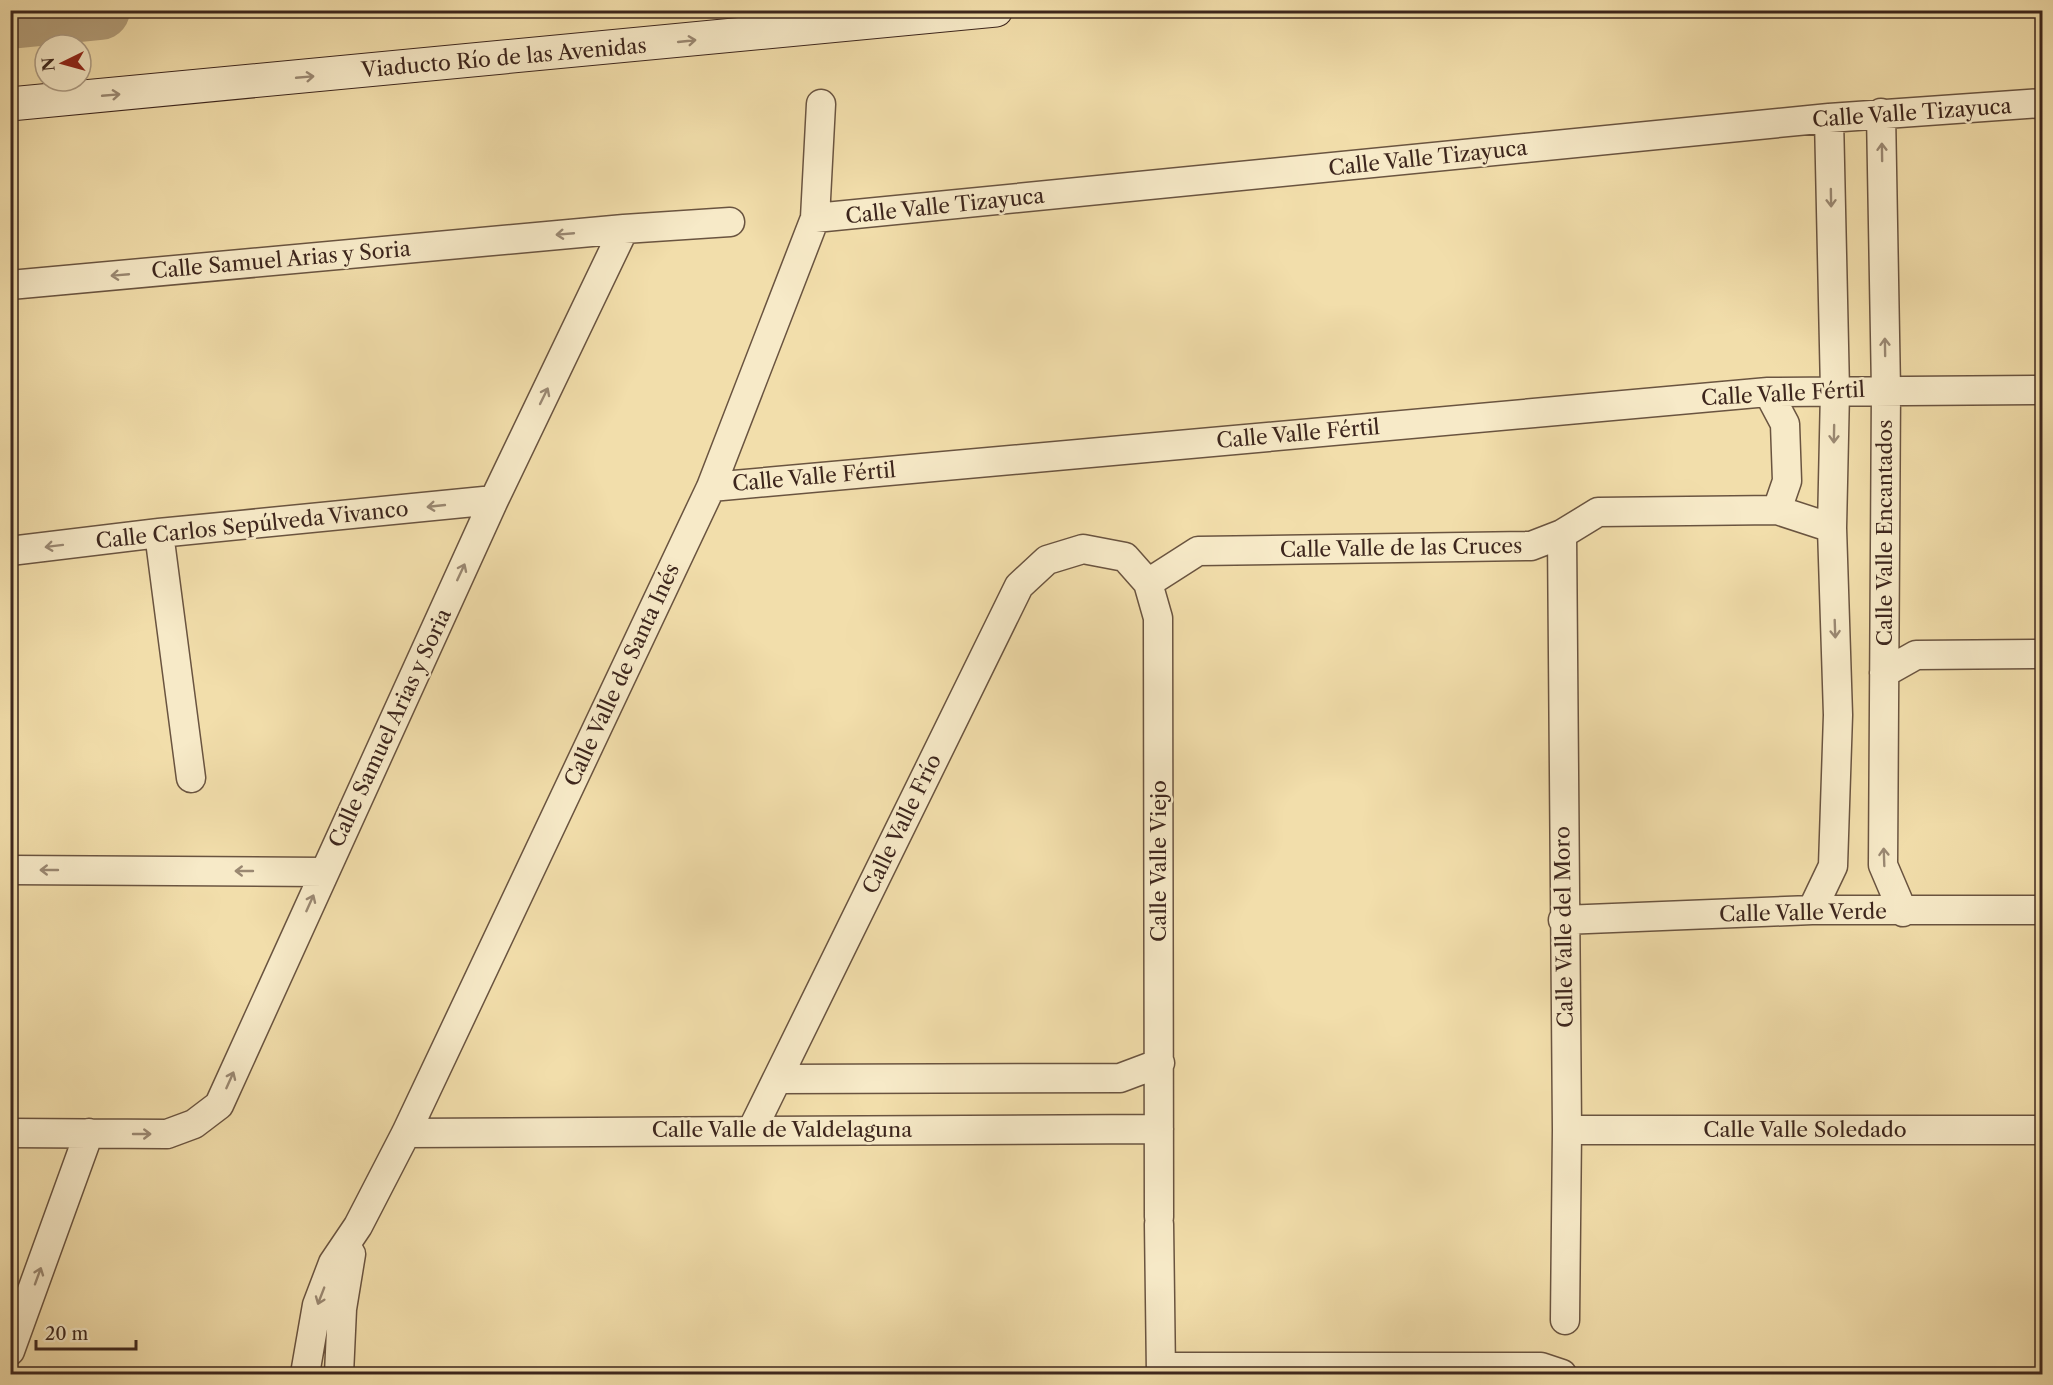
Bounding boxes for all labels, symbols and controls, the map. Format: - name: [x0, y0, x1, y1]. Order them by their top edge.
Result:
- north arrow: [33, 33, 93, 93]
- street label: Viaducto Río de las Avenidas: [359, 33, 648, 83]
- one-way arrow: [677, 35, 696, 46]
- text: N: [37, 56, 59, 72]
- one-way arrow: [294, 71, 314, 82]
- one-way arrow: [100, 89, 120, 100]
- street label: Calle Valle Tizayuca: [1811, 93, 2013, 132]
- street label: Calle Valle Tizayuca: [1327, 135, 1530, 180]
- one-way arrow: [1876, 143, 1887, 163]
- street label: Calle Valle Tizayuca: [844, 183, 1047, 228]
- one-way arrow: [1825, 187, 1837, 207]
- one-way arrow: [556, 229, 576, 240]
- street label: Calle Samuel Arias y Soria: [150, 236, 413, 283]
- one-way arrow: [111, 270, 131, 281]
- one-way arrow: [1879, 338, 1891, 358]
- street label: Calle Valle Fértil: [1700, 377, 1865, 410]
- one-way arrow: [538, 387, 550, 405]
- street label: Calle Valle Fértil: [1215, 414, 1381, 453]
- street label: Calle Valle Encantados: [1872, 420, 1897, 646]
- one-way arrow: [1829, 424, 1840, 444]
- street label: Calle Valle Fértil: [731, 457, 897, 496]
- street label: Calle Carlos Sepúlveda Vivanco: [94, 496, 409, 553]
- one-way arrow: [426, 501, 446, 512]
- street label: Calle Valle de las Cruces: [1280, 533, 1522, 562]
- one-way arrow: [44, 541, 64, 552]
- street label: Calle Valle de Santa Inés: [559, 559, 684, 790]
- one-way arrow: [455, 564, 467, 582]
- street label: Calle Samuel Arias y Soria: [323, 604, 456, 851]
- one-way arrow: [1830, 619, 1841, 639]
- street label: Calle Valle Frío: [857, 750, 946, 898]
- street label: Calle Valle Viejo: [1146, 780, 1171, 942]
- street label: Calle Valle del Moro: [1549, 826, 1578, 1028]
- one-way arrow: [1878, 848, 1889, 867]
- one-way arrow: [40, 864, 60, 876]
- one-way arrow: [235, 865, 255, 877]
- one-way arrow: [305, 894, 316, 912]
- street label: Calle Valle Verde: [1719, 899, 1887, 926]
- one-way arrow: [225, 1072, 236, 1090]
- street label: Calle Valle de Valdelaguna: [652, 1117, 913, 1142]
- street label: Calle Valle Soledado: [1703, 1117, 1907, 1142]
- one-way arrow: [132, 1128, 152, 1140]
- one-way arrow: [33, 1267, 44, 1286]
- one-way arrow: [315, 1286, 326, 1305]
- scale bar: [36, 1313, 136, 1351]
- text: 20 m: [45, 1323, 89, 1345]

